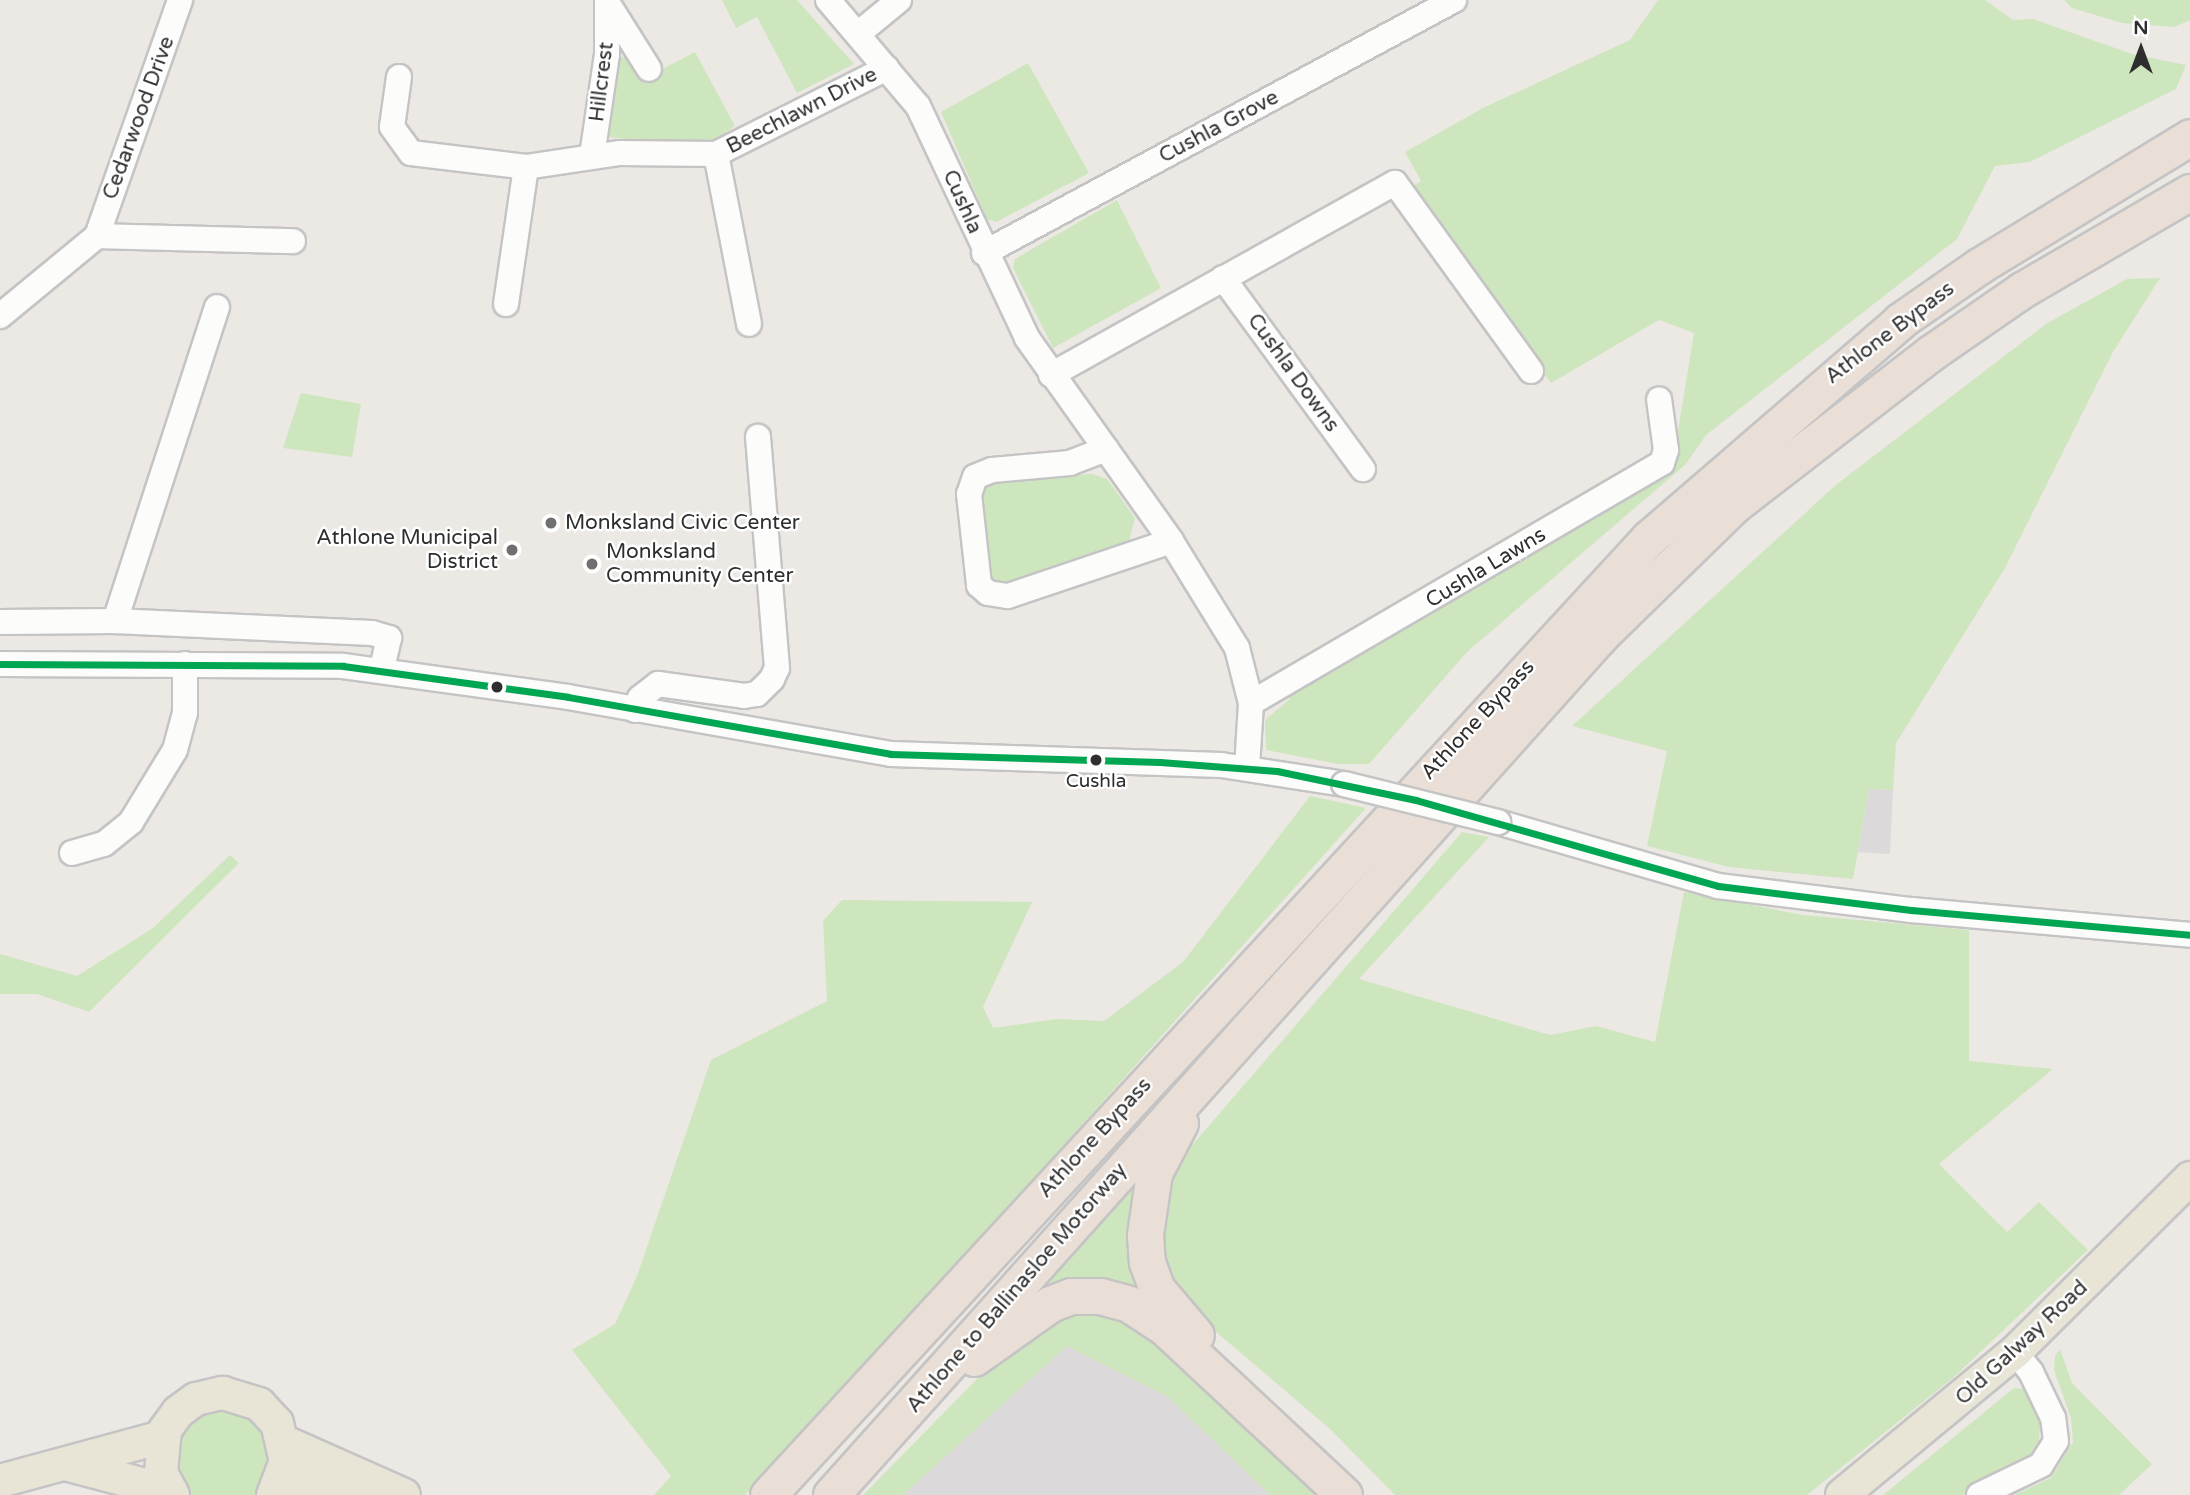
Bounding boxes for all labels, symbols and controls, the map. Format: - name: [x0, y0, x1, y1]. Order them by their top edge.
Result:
- north arrow: [2106, 14, 2176, 84]
- text: N: [2133, 17, 2149, 39]
- street label: Cedarwood Drive: [98, 33, 180, 203]
- street label: Hillcrest: [585, 41, 619, 123]
- street label: Beechlawn Drive: [722, 62, 882, 160]
- street label: Cushla Grove: [1155, 85, 1283, 169]
- street label: Cushla: [937, 166, 987, 238]
- street label: Athlone Bypass: [1821, 276, 1959, 390]
- street label: Cushla Downs: [1242, 309, 1344, 437]
- place label: Monksland Civic Center: [565, 510, 800, 536]
- marker: Monksland Civic Center: [543, 515, 559, 531]
- street label: Cushla Lawns: [1421, 522, 1551, 614]
- place label: Athlone Municipal District: [316, 525, 498, 575]
- place label: Monksland Community Center: [606, 539, 793, 589]
- marker: Athlone Municipal District: [504, 542, 520, 558]
- marker: Monksland Community Center: [584, 556, 600, 572]
- street label: Athlone Bypass: [1416, 655, 1540, 785]
- unlabelled marker: [490, 680, 504, 694]
- marker: Cushla: [1089, 753, 1103, 767]
- place label: Cushla: [1066, 771, 1126, 793]
- street label: Athlone Bypass: [1033, 1073, 1157, 1203]
- street label: Athlone to Ballinasloe Motorway: [902, 1158, 1132, 1418]
- street label: Old Galway Road: [1951, 1275, 2093, 1411]

